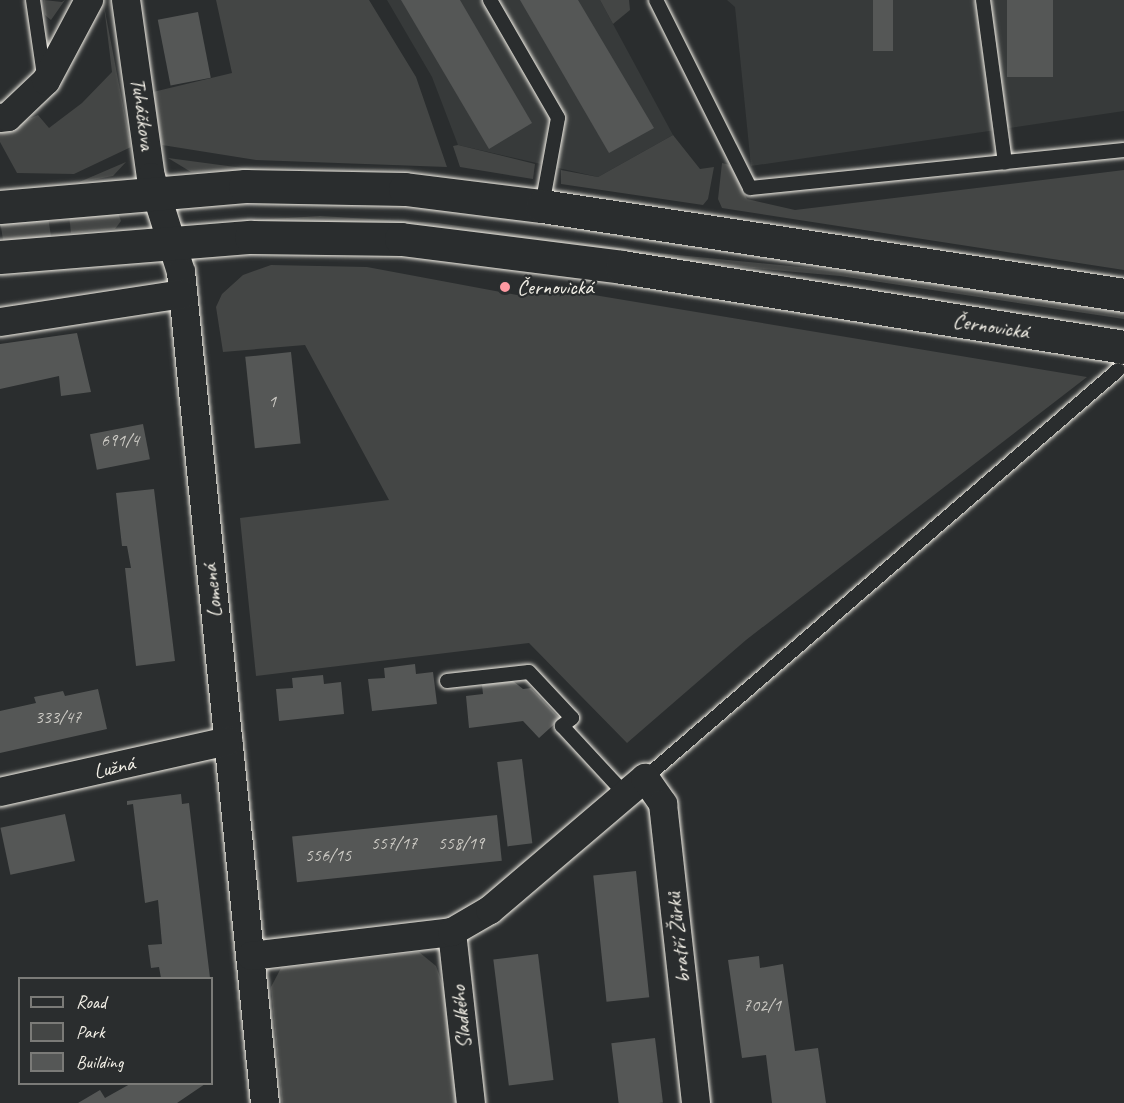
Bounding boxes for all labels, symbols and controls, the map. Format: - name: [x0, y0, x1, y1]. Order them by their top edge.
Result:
- street label: Tuháčkova: [125, 76, 161, 152]
- place label: Černovická: [517, 274, 594, 300]
- marker: Černovická: [498, 280, 512, 294]
- street label: Černovická: [951, 308, 1031, 344]
- house number: 1: [268, 390, 276, 412]
- house number: 691/4: [101, 429, 139, 451]
- street label: Lomená: [197, 563, 227, 619]
- house number: 333/47: [35, 706, 81, 728]
- street label: Lužná: [91, 750, 137, 784]
- house number: 557/17: [371, 832, 417, 854]
- house number: 558/19: [438, 832, 484, 854]
- house number: 556/15: [305, 844, 351, 866]
- street label: bratří Žůrků: [661, 891, 695, 985]
- legend: [18, 977, 213, 1085]
- street label: Sladkého: [445, 984, 477, 1050]
- text: Road: [76, 991, 106, 1013]
- house number: 702/1: [743, 994, 781, 1016]
- text: Park: [76, 1021, 105, 1043]
- text: Building: [76, 1051, 123, 1073]

